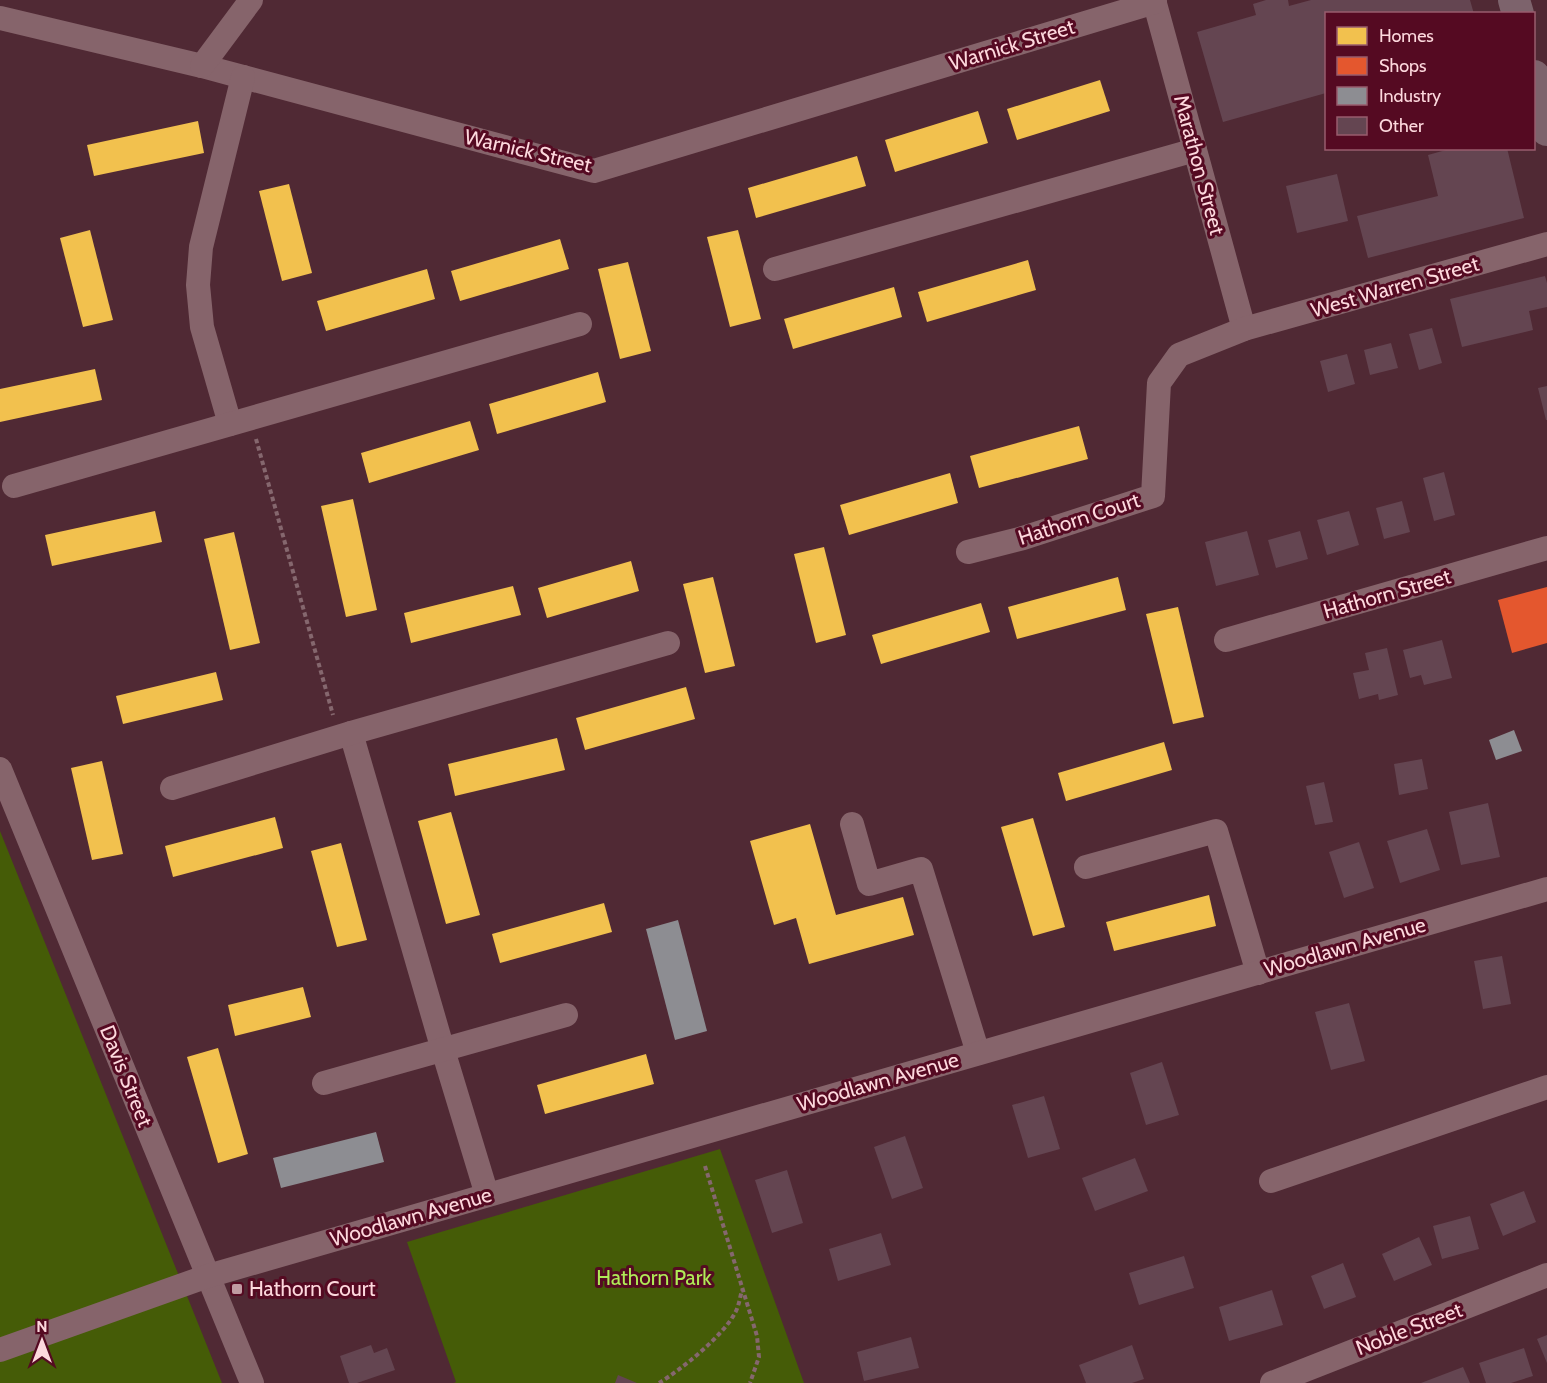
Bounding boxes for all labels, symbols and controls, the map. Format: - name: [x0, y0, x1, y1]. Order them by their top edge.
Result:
- legend: [1325, 12, 1535, 150]
- street label: Warnick Street: [946, 14, 1077, 75]
- text: Homes: [1379, 25, 1434, 47]
- text: Shops: [1379, 55, 1427, 77]
- text: Industry: [1379, 85, 1441, 107]
- street label: Marathon Street: [1169, 92, 1230, 238]
- text: Other: [1379, 115, 1424, 137]
- street label: Warnick Street: [462, 124, 594, 177]
- street label: West Warren Street: [1308, 251, 1482, 322]
- street label: Hathorn Court: [1015, 487, 1143, 550]
- street label: Hathorn Street: [1320, 563, 1454, 624]
- street label: Woodlawn Avenue: [1261, 911, 1429, 982]
- street label: Davis Street: [95, 1022, 158, 1130]
- street label: Woodlawn Avenue: [794, 1046, 962, 1117]
- street label: Woodlawn Avenue: [327, 1181, 495, 1252]
- park label: Hathorn Park: [596, 1265, 712, 1290]
- place label: Hathorn Court: [249, 1276, 376, 1301]
- marker: Hathorn Court: [230, 1282, 244, 1296]
- street label: Noble Street: [1352, 1297, 1466, 1360]
- north arrow: [12, 1311, 72, 1371]
- text: N: [36, 1317, 48, 1336]

